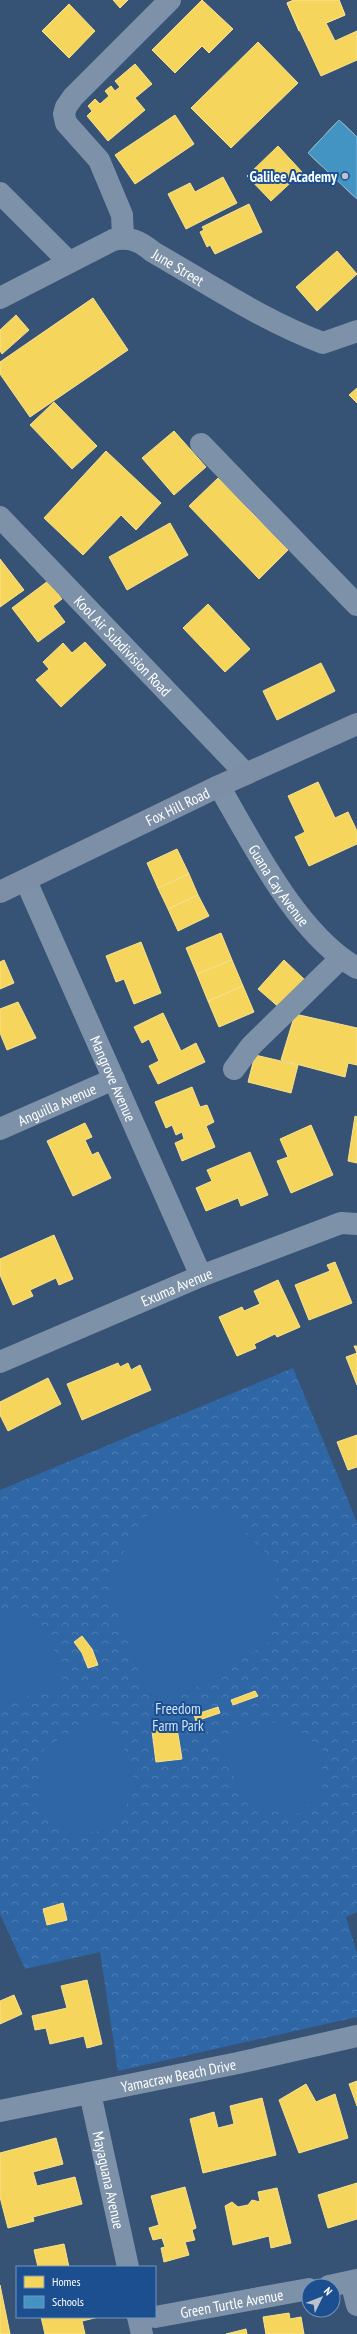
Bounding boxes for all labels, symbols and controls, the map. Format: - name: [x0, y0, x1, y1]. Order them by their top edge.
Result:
- place label: Galilee Academy: [249, 167, 338, 186]
- marker: Galilee Academy: [340, 171, 350, 181]
- street label: June Street: [148, 244, 208, 290]
- street label: Kool Air Subdivision Road: [70, 591, 176, 700]
- street label: Fox Hill Road: [142, 783, 212, 830]
- street label: Guana Cay Avenue: [245, 841, 314, 930]
- street label: Mangrove Avenue: [86, 1033, 141, 1124]
- street label: Anguilla Avenue: [15, 1079, 99, 1130]
- street label: Exuma Avenue: [138, 1263, 215, 1310]
- park label: Freedom Farm Park: [152, 1699, 204, 1735]
- street label: Yamacraw Beach Drive: [119, 2054, 238, 2096]
- street label: Mayaguana Avenue: [89, 2129, 129, 2231]
- legend: [16, 2266, 156, 2318]
- text: Homes: [52, 2274, 80, 2289]
- north arrow: [301, 2278, 341, 2318]
- street label: Green Turtle Avenue: [179, 2284, 285, 2322]
- text: N: [321, 2284, 335, 2298]
- text: Schools: [52, 2294, 84, 2309]

